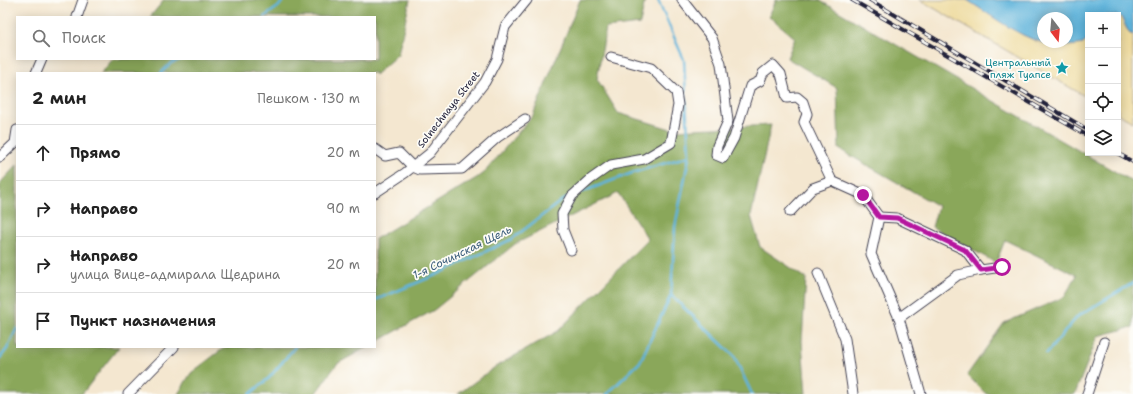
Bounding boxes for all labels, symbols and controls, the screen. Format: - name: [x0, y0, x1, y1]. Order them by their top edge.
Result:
- north arrow: [1037, 12, 1073, 48]
- map controls: [1085, 12, 1121, 156]
- button: +: [1085, 12, 1121, 48]
- search box: [16, 16, 376, 60]
- icon: search: [30, 27, 52, 49]
- text: Поиск: [62, 28, 106, 48]
- button: −: [1085, 48, 1121, 84]
- place label: Центральный пляж Туапсе: [985, 56, 1051, 81]
- place icon: Центральный пляж Туапсе: [1054, 60, 1070, 76]
- street label: Solnechnaya Street: [414, 68, 482, 150]
- button: locate: [1085, 84, 1121, 120]
- text: 2 мин: [32, 87, 87, 109]
- text: Пешком · 130 m: [257, 90, 360, 107]
- button: layers: [1085, 120, 1121, 156]
- icon: ahead: [32, 142, 54, 164]
- text: Прямо: [70, 143, 120, 163]
- text: 20 m: [327, 144, 360, 161]
- route end: [854, 186, 872, 204]
- icon: right: [32, 198, 54, 220]
- text: Направо: [70, 199, 138, 219]
- text: 90 m: [326, 200, 360, 217]
- water label: 1-я Сочинская Щель: [410, 222, 514, 283]
- text: Направо: [70, 246, 138, 266]
- icon: right: [32, 254, 54, 276]
- text: 20 m: [327, 256, 360, 273]
- route start: [993, 258, 1011, 276]
- text: улица Вице-адмирала Щедрина: [70, 266, 280, 283]
- icon: arrive: [32, 310, 54, 332]
- text: Пункт назначения: [70, 311, 216, 331]

